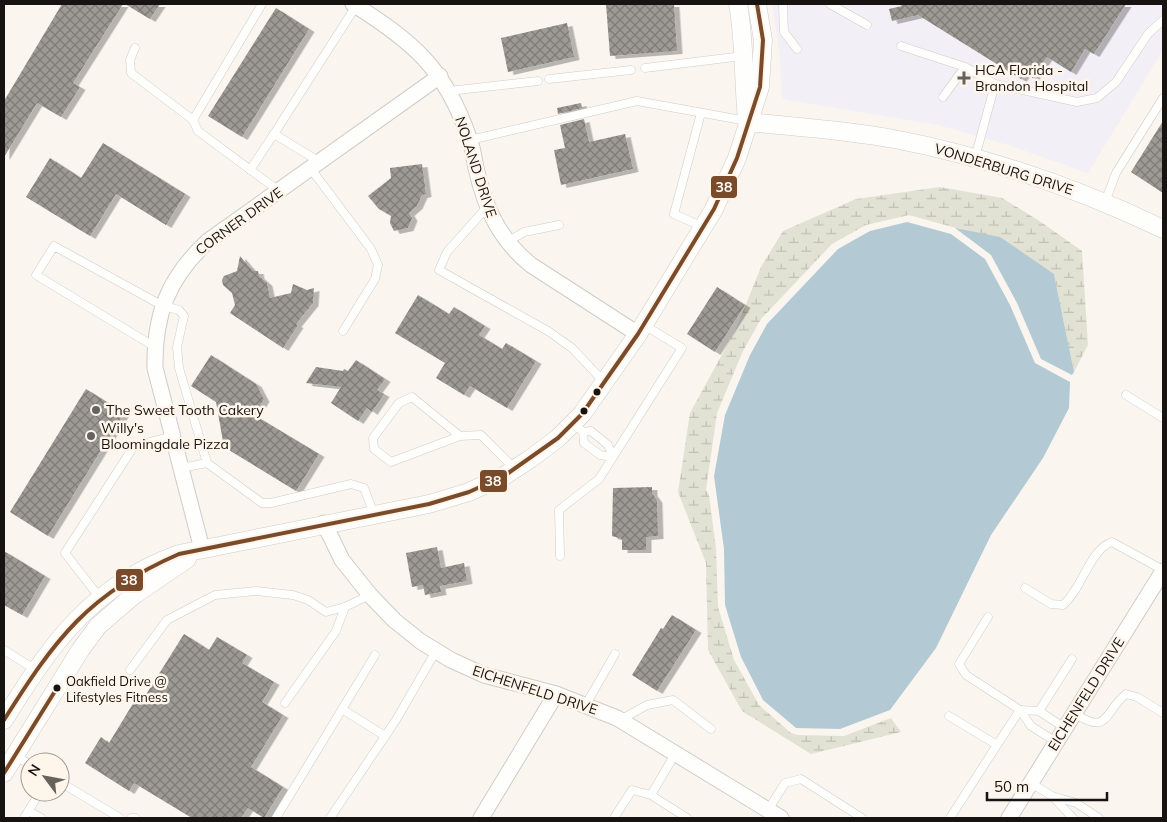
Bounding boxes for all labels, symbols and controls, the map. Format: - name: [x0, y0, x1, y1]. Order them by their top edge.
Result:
- place label: HCA Florida - Brandon Hospital: [975, 61, 1088, 95]
- marker: HCA Florida - Brandon Hospital: [957, 71, 971, 85]
- street label: NOLAND DRIVE: [451, 114, 501, 220]
- street label: VONDERBURG DRIVE: [932, 139, 1076, 199]
- line badge: 38: [710, 175, 738, 199]
- text: 38: [716, 178, 732, 196]
- street label: CORNER DRIVE: [192, 183, 286, 259]
- unlabelled marker: [592, 387, 602, 397]
- place label: The Sweet Tooth Cakery: [106, 401, 264, 419]
- marker: The Sweet Tooth Cakery: [90, 404, 102, 416]
- unlabelled marker: [579, 406, 589, 416]
- place label: Willy's Bloomingdale Pizza: [101, 419, 229, 453]
- marker: Willy's Bloomingdale Pizza: [85, 430, 97, 442]
- line badge: 38: [479, 469, 508, 493]
- text: 38: [485, 472, 501, 490]
- line badge: 38: [115, 568, 144, 592]
- text: 38: [121, 571, 137, 589]
- street label: EICHENFELD DRIVE: [1044, 634, 1128, 754]
- street label: EICHENFELD DRIVE: [470, 661, 600, 719]
- place label: Oakfield Drive @ Lifestyles Fitness: [66, 673, 168, 705]
- marker: Oakfield Drive @ Lifestyles Fitness: [52, 683, 62, 693]
- north arrow: [20, 752, 70, 802]
- text: N: [24, 761, 44, 779]
- scale bar: [987, 770, 1107, 802]
- text: 50 m: [994, 777, 1029, 796]

